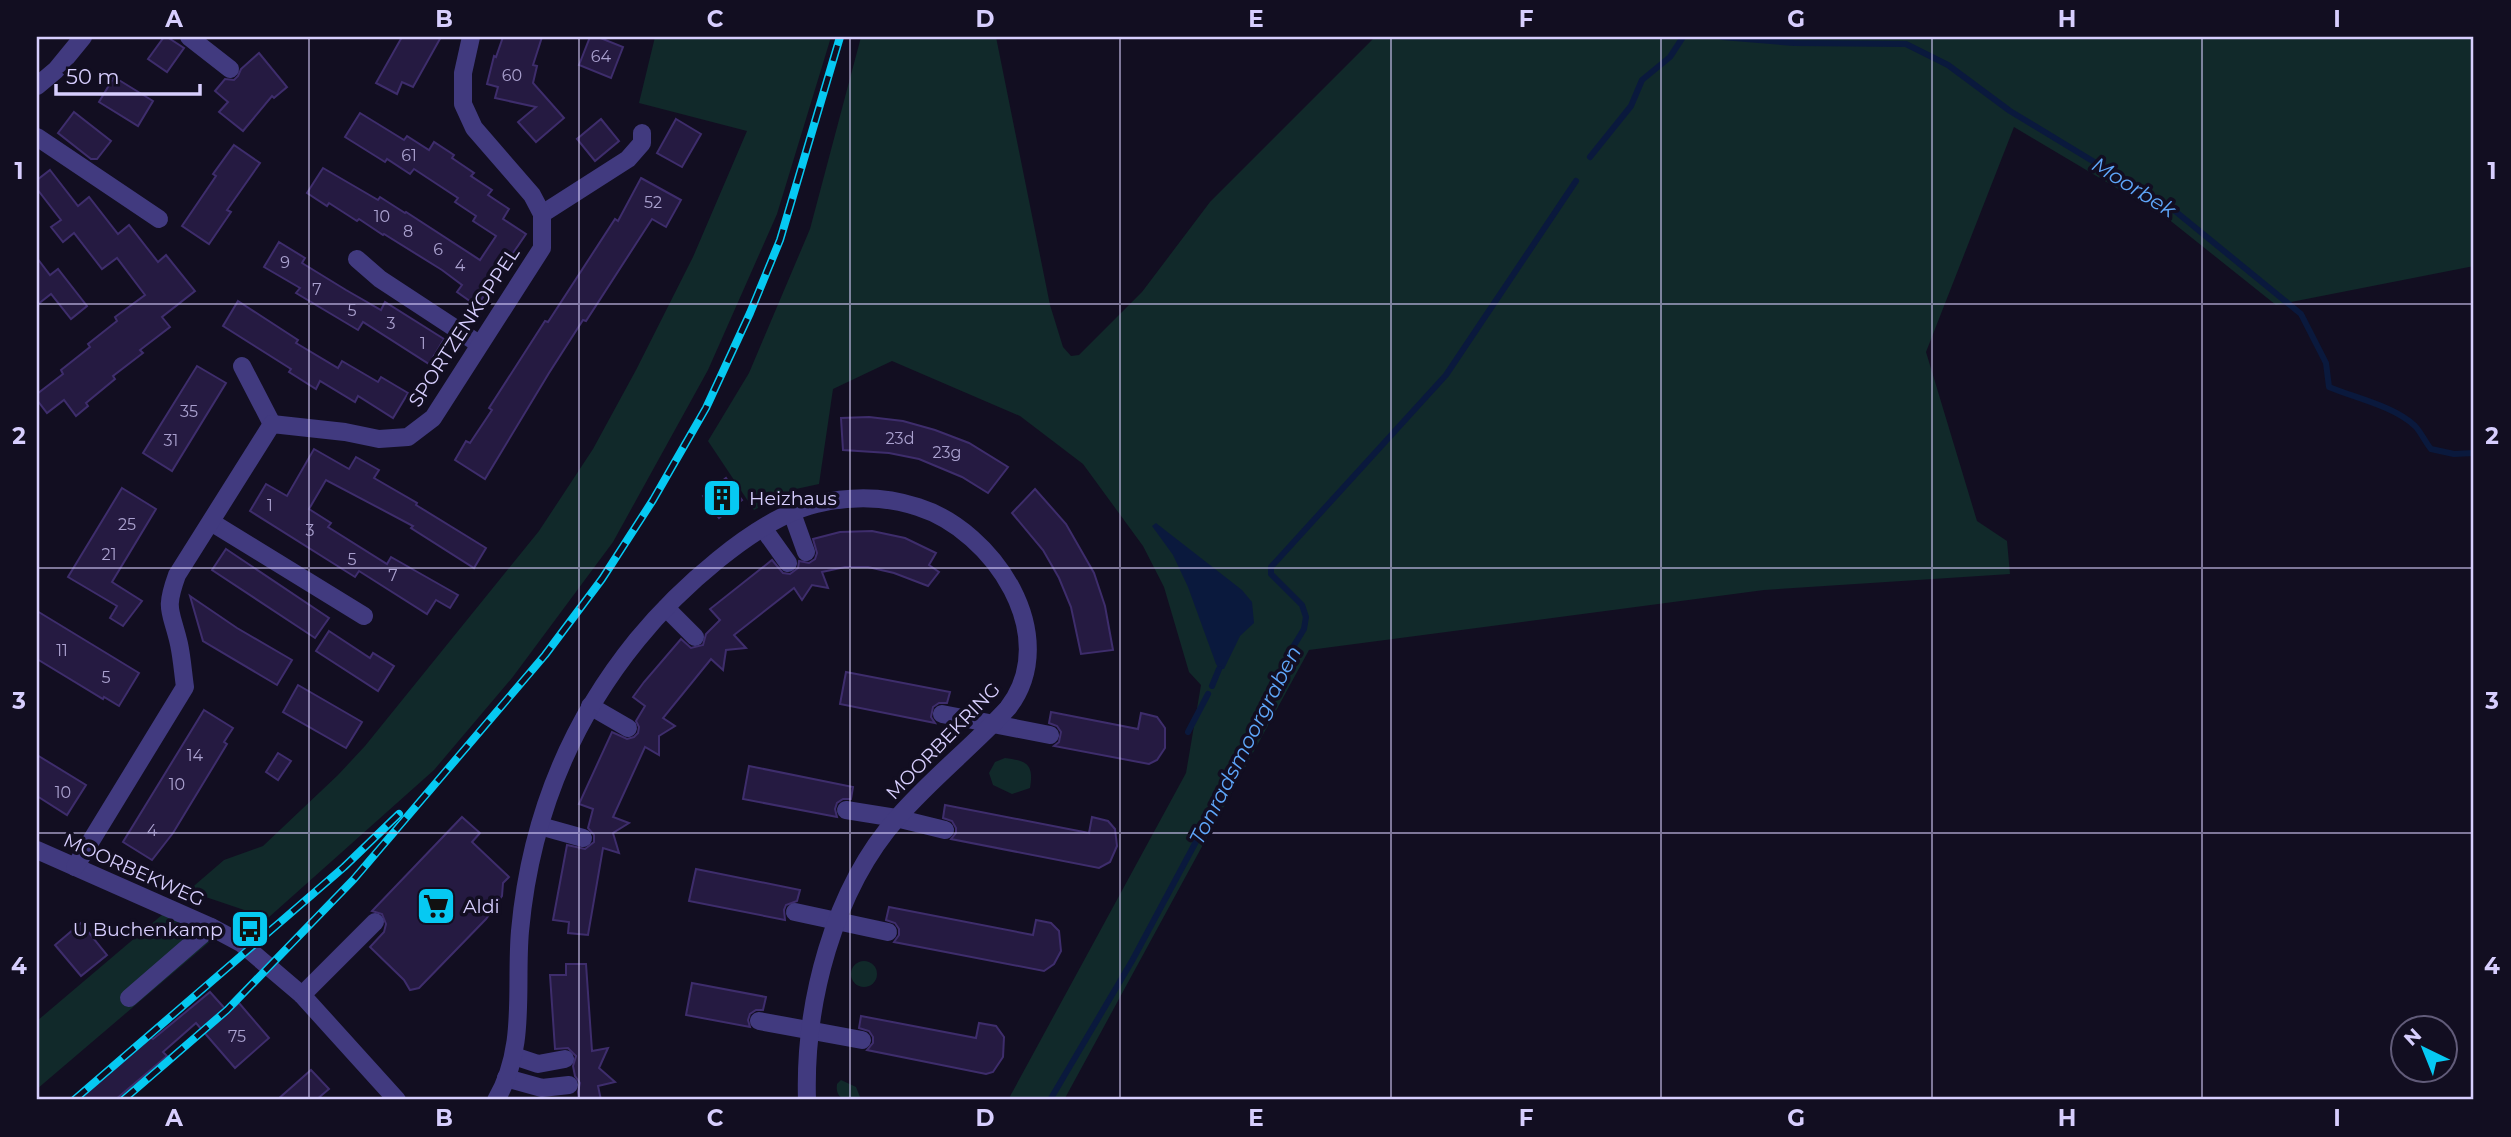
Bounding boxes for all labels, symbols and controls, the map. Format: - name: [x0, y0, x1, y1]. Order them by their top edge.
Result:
- text: A: [164, 5, 183, 33]
- text: B: [435, 5, 453, 33]
- text: C: [707, 5, 724, 33]
- text: D: [976, 5, 995, 33]
- text: E: [1248, 5, 1264, 33]
- text: F: [1519, 5, 1534, 33]
- text: G: [1787, 5, 1805, 33]
- text: H: [2058, 5, 2076, 33]
- text: I: [2333, 5, 2341, 33]
- house number: 64: [591, 47, 612, 66]
- scale bar: [56, 52, 200, 96]
- text: 50 m: [66, 64, 120, 89]
- house number: 60: [502, 66, 522, 85]
- house number: 61: [401, 146, 417, 165]
- water label: Moorbek: [2087, 151, 2182, 223]
- text: 1: [14, 157, 24, 185]
- text: 1: [2487, 157, 2497, 185]
- house number: 52: [644, 193, 662, 212]
- house number: 10: [374, 207, 390, 226]
- house number: 8: [403, 222, 413, 241]
- house number: 6: [433, 240, 443, 259]
- street label: SPORTZENKOPPEL: [404, 242, 525, 411]
- house number: 9: [280, 253, 290, 272]
- house number: 4: [455, 256, 466, 275]
- house number: 7: [312, 280, 322, 299]
- house number: 5: [347, 301, 357, 320]
- house number: 3: [386, 314, 396, 333]
- house number: 1: [420, 334, 426, 353]
- house number: 35: [180, 402, 198, 421]
- text: 2: [12, 422, 26, 450]
- text: 2: [2485, 422, 2499, 450]
- house number: 23d: [886, 429, 914, 448]
- house number: 31: [164, 431, 178, 450]
- house number: 23g: [932, 443, 962, 462]
- building icon: Heizhaus: [701, 477, 743, 519]
- place label: Heizhaus: [749, 487, 837, 510]
- house number: 1: [267, 496, 273, 515]
- house number: 25: [118, 515, 136, 534]
- house number: 3: [305, 521, 315, 540]
- house number: 21: [102, 545, 116, 564]
- house number: 5: [347, 550, 357, 569]
- house number: 7: [388, 566, 398, 585]
- house number: 11: [56, 641, 68, 660]
- water label: Tonradsmoorgraben: [1184, 641, 1306, 849]
- house number: 5: [101, 668, 111, 687]
- street label: MOORBEKRING: [881, 678, 1005, 804]
- text: 3: [11, 687, 26, 715]
- text: 3: [2484, 687, 2499, 715]
- house number: 14: [187, 746, 204, 765]
- house number: 10: [169, 775, 185, 794]
- house number: 10: [55, 783, 71, 802]
- house number: 4: [147, 821, 158, 840]
- street label: MOORBEKWEG: [60, 829, 208, 911]
- supermarket icon: Aldi: [415, 885, 457, 927]
- place label: Aldi: [463, 895, 500, 918]
- bus stop icon: U Buchenkamp: [229, 908, 271, 950]
- place label: U Buchenkamp: [73, 918, 223, 941]
- text: 4: [11, 952, 27, 980]
- text: 4: [2484, 952, 2500, 980]
- north arrow: [2388, 1014, 2458, 1084]
- text: N: [2399, 1023, 2426, 1051]
- house number: 75: [228, 1027, 246, 1046]
- text: A: [164, 1104, 183, 1132]
- text: B: [435, 1104, 453, 1132]
- text: C: [707, 1104, 724, 1132]
- text: D: [976, 1104, 995, 1132]
- text: E: [1248, 1104, 1264, 1132]
- text: F: [1519, 1104, 1534, 1132]
- text: G: [1787, 1104, 1805, 1132]
- text: H: [2058, 1104, 2076, 1132]
- text: I: [2333, 1104, 2341, 1132]

